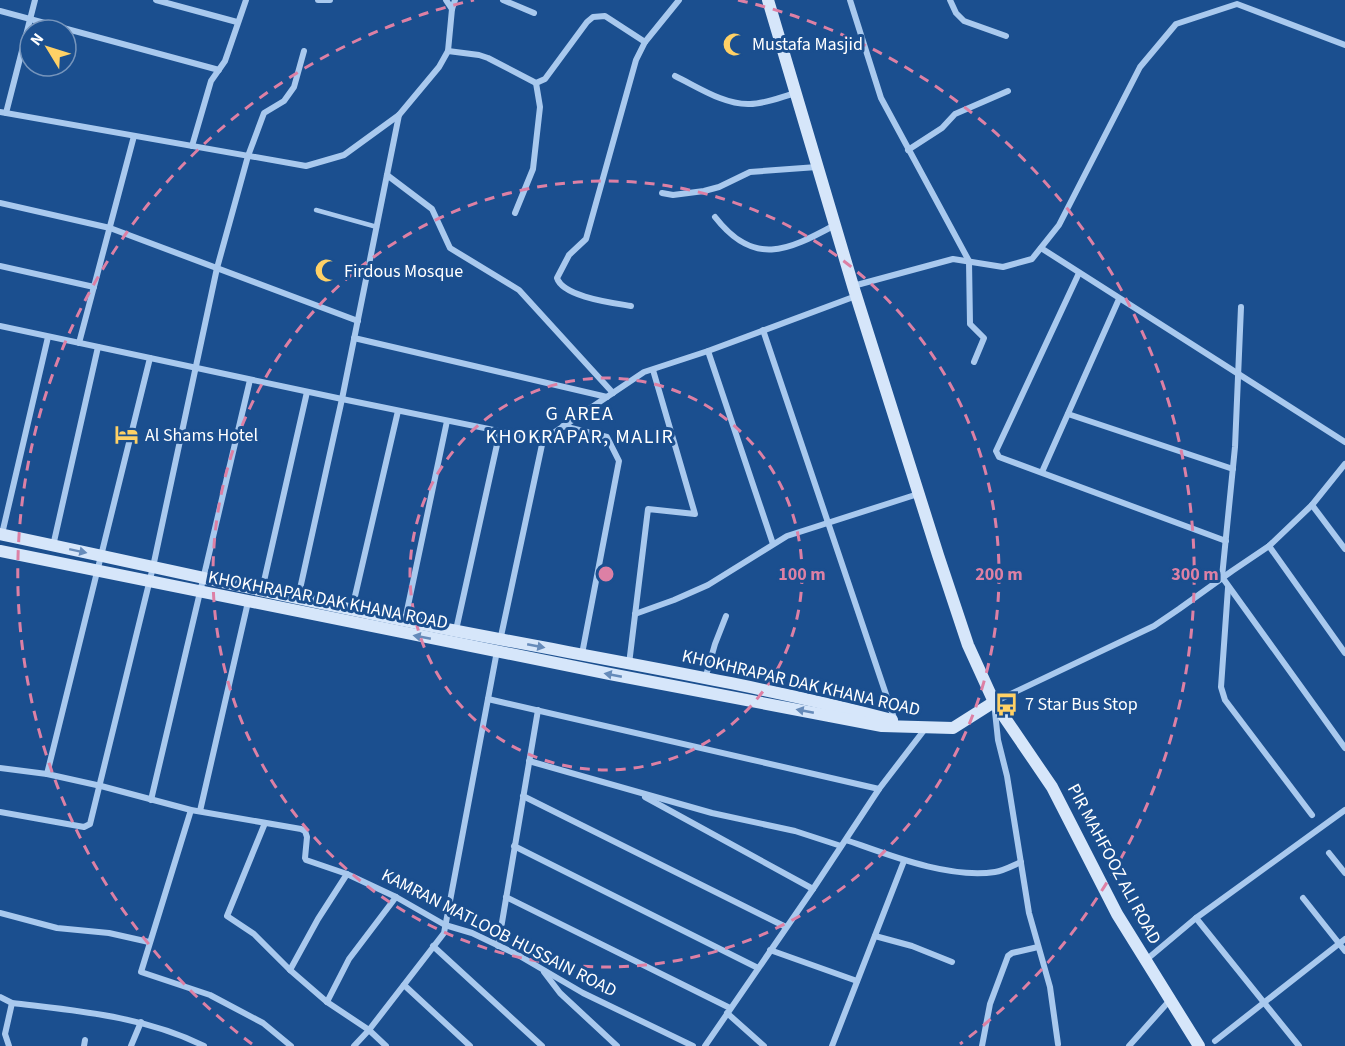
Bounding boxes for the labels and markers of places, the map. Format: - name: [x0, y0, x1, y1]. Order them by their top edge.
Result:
- mosque icon: Mustafa Masjid: [721, 31, 747, 57]
- place label: Mustafa Masjid: [752, 32, 863, 57]
- mosque icon: Firdous Mosque: [313, 258, 339, 284]
- place label: Firdous Mosque: [344, 259, 463, 284]
- hotel icon: Al Shams Hotel: [114, 422, 140, 448]
- place label: Al Shams Hotel: [145, 423, 258, 448]
- centre of rings: [596, 564, 616, 584]
- bus stop icon: 7 Star Bus Stop: [994, 691, 1020, 717]
- place label: 7 Star Bus Stop: [1025, 692, 1138, 717]

